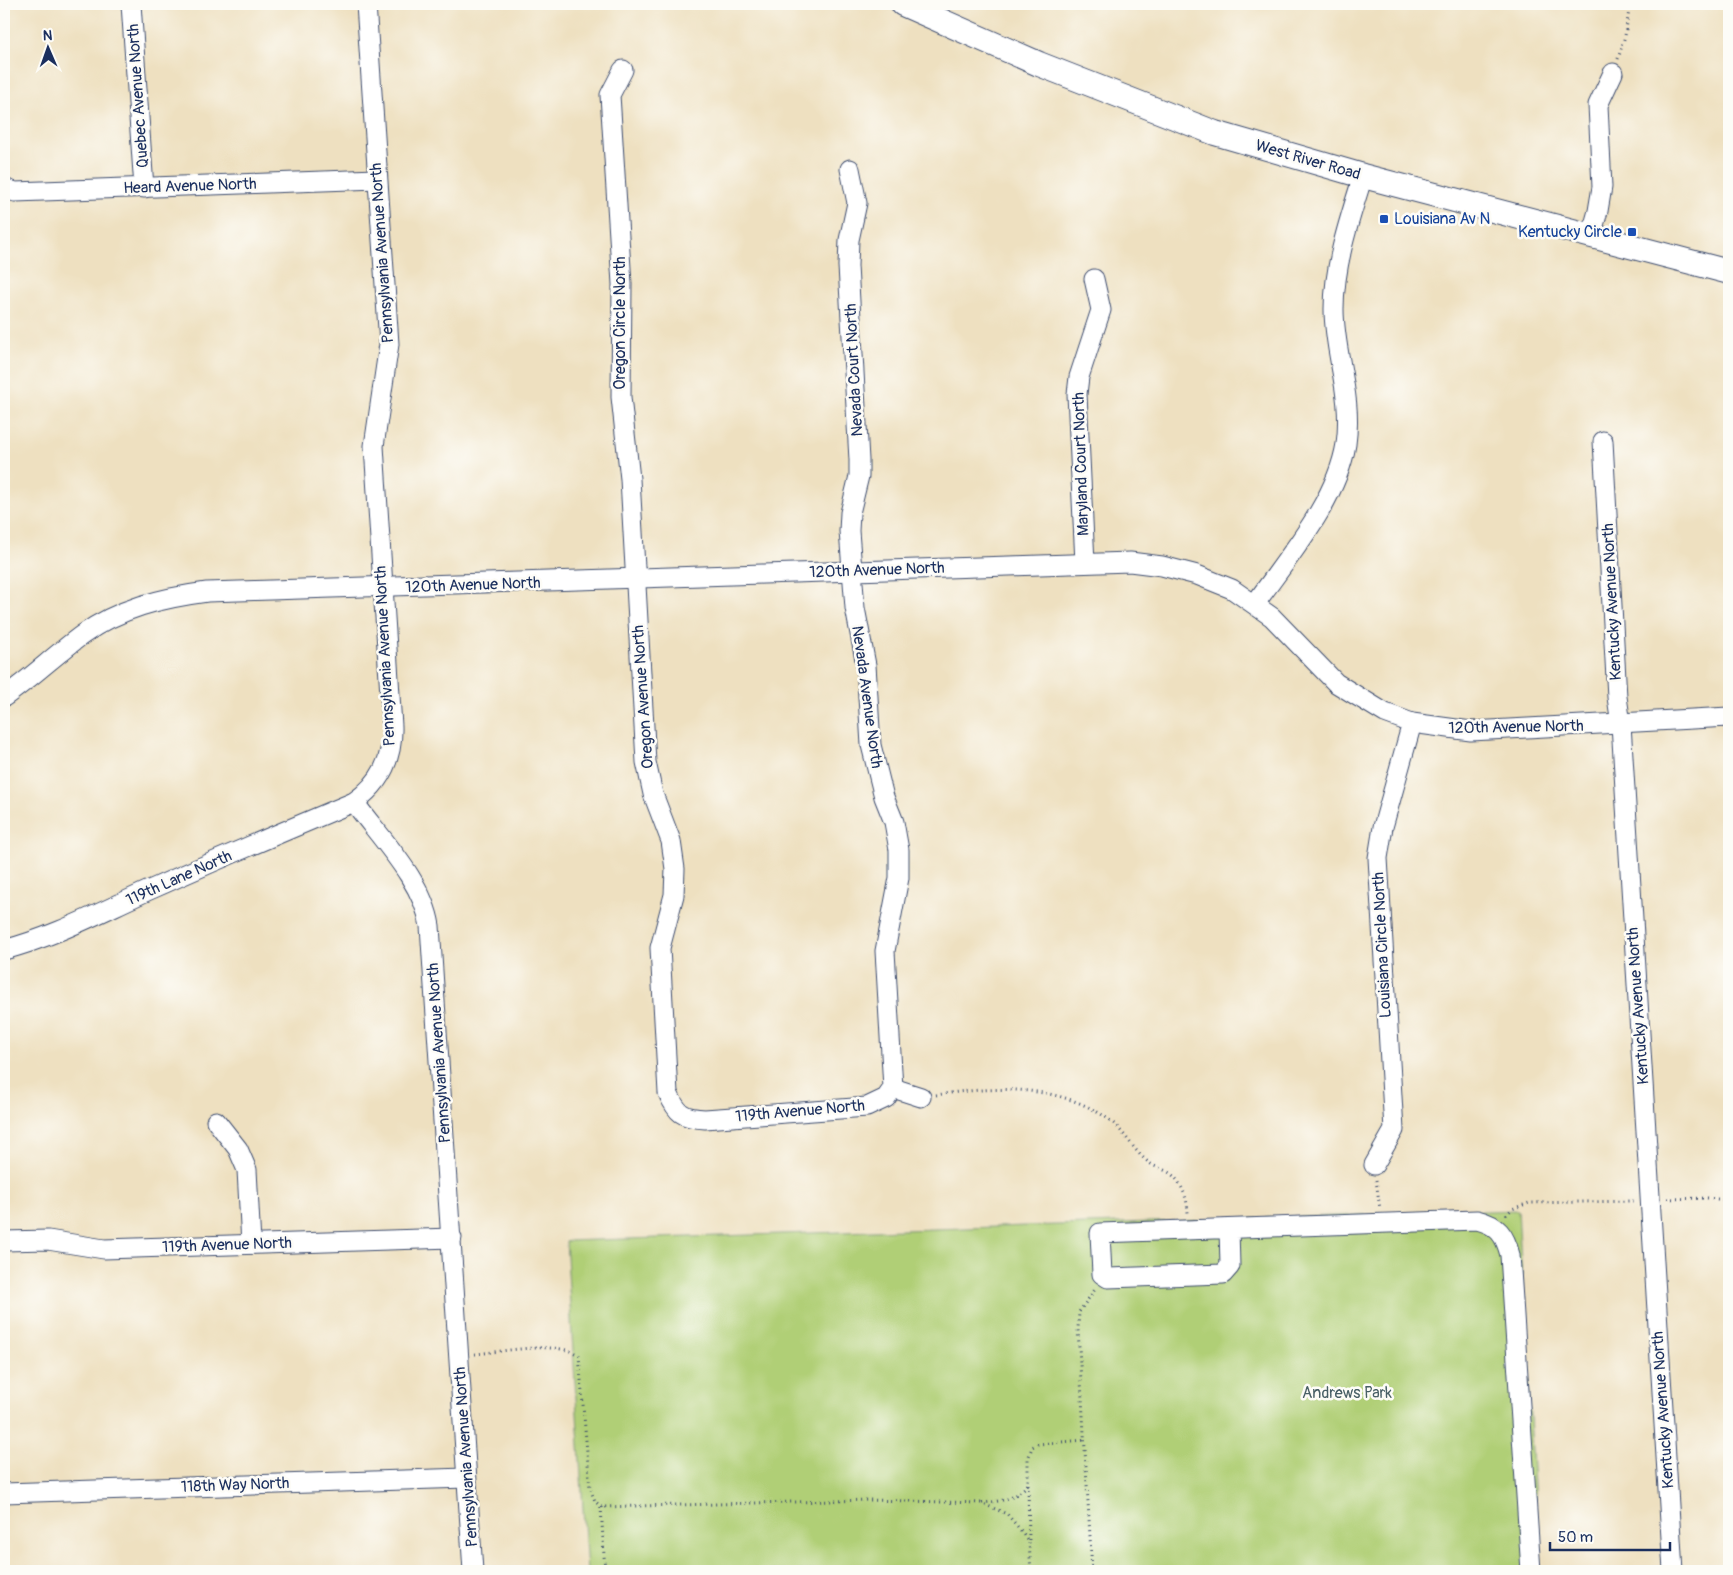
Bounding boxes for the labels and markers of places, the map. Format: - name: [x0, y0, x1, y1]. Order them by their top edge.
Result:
- place label: Louisiana Av N: [1394, 209, 1490, 229]
- marker: Louisiana Av N: [1378, 213, 1390, 225]
- place label: Kentucky Circle: [1518, 222, 1622, 242]
- marker: Kentucky Circle: [1626, 226, 1638, 238]

